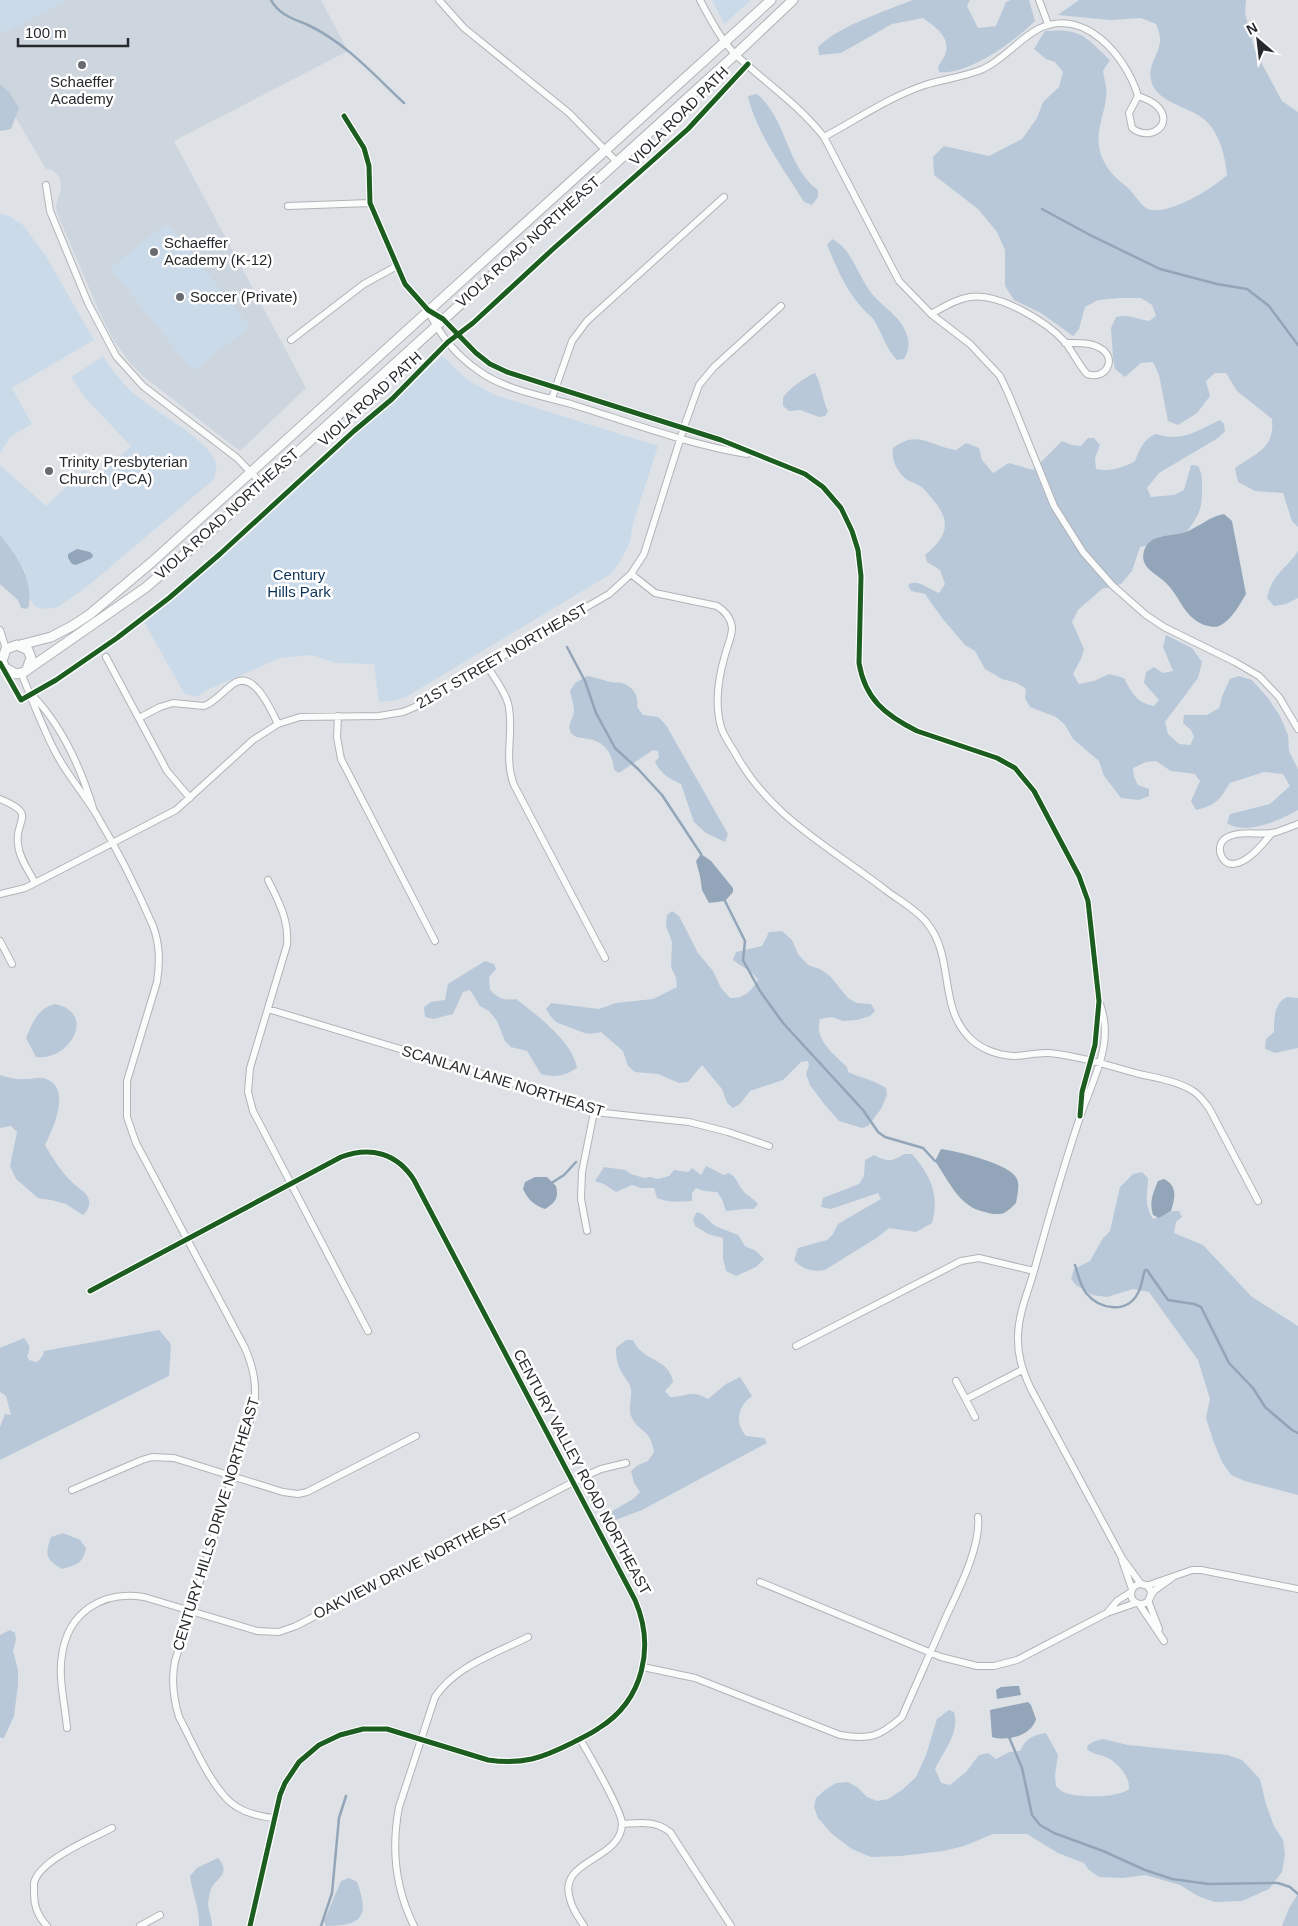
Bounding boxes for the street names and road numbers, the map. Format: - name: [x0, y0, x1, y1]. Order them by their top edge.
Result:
- street label: VIOLA ROAD PATH: [626, 63, 732, 169]
- street label: VIOLA ROAD NORTHEAST: [452, 173, 603, 311]
- street label: VIOLA ROAD PATH: [315, 348, 425, 449]
- street label: VIOLA ROAD NORTHEAST: [151, 445, 302, 583]
- street label: 21ST STREET NORTHEAST: [413, 599, 590, 712]
- street label: SCANLAN LANE NORTHEAST: [400, 1042, 606, 1119]
- street label: CENTURY VALLEY ROAD NORTHEAST: [510, 1346, 655, 1597]
- street label: CENTURY HILLS DRIVE NORTHEAST: [169, 1395, 262, 1653]
- street label: OAKVIEW DRIVE NORTHEAST: [310, 1509, 511, 1622]

